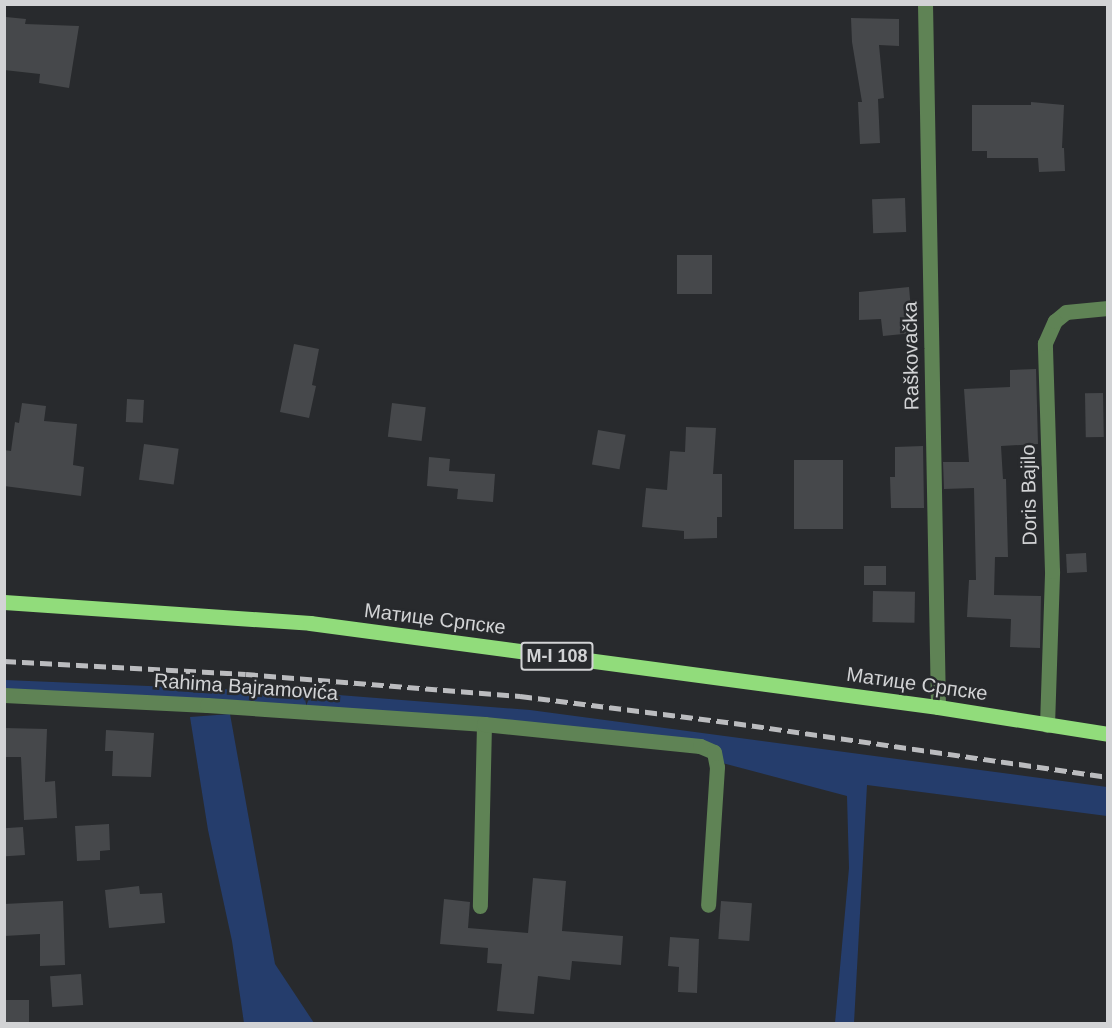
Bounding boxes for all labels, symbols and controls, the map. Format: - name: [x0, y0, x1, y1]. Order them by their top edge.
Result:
- street label: Raškovačka: [898, 301, 924, 411]
- street label: Doris Bajilo: [1016, 444, 1042, 546]
- street label: Матице Српске: [363, 598, 507, 640]
- road number: M-I 108: [520, 641, 594, 671]
- street label: Матице Српске: [845, 662, 989, 706]
- street label: Rahima Bajramovića: [153, 669, 339, 705]

